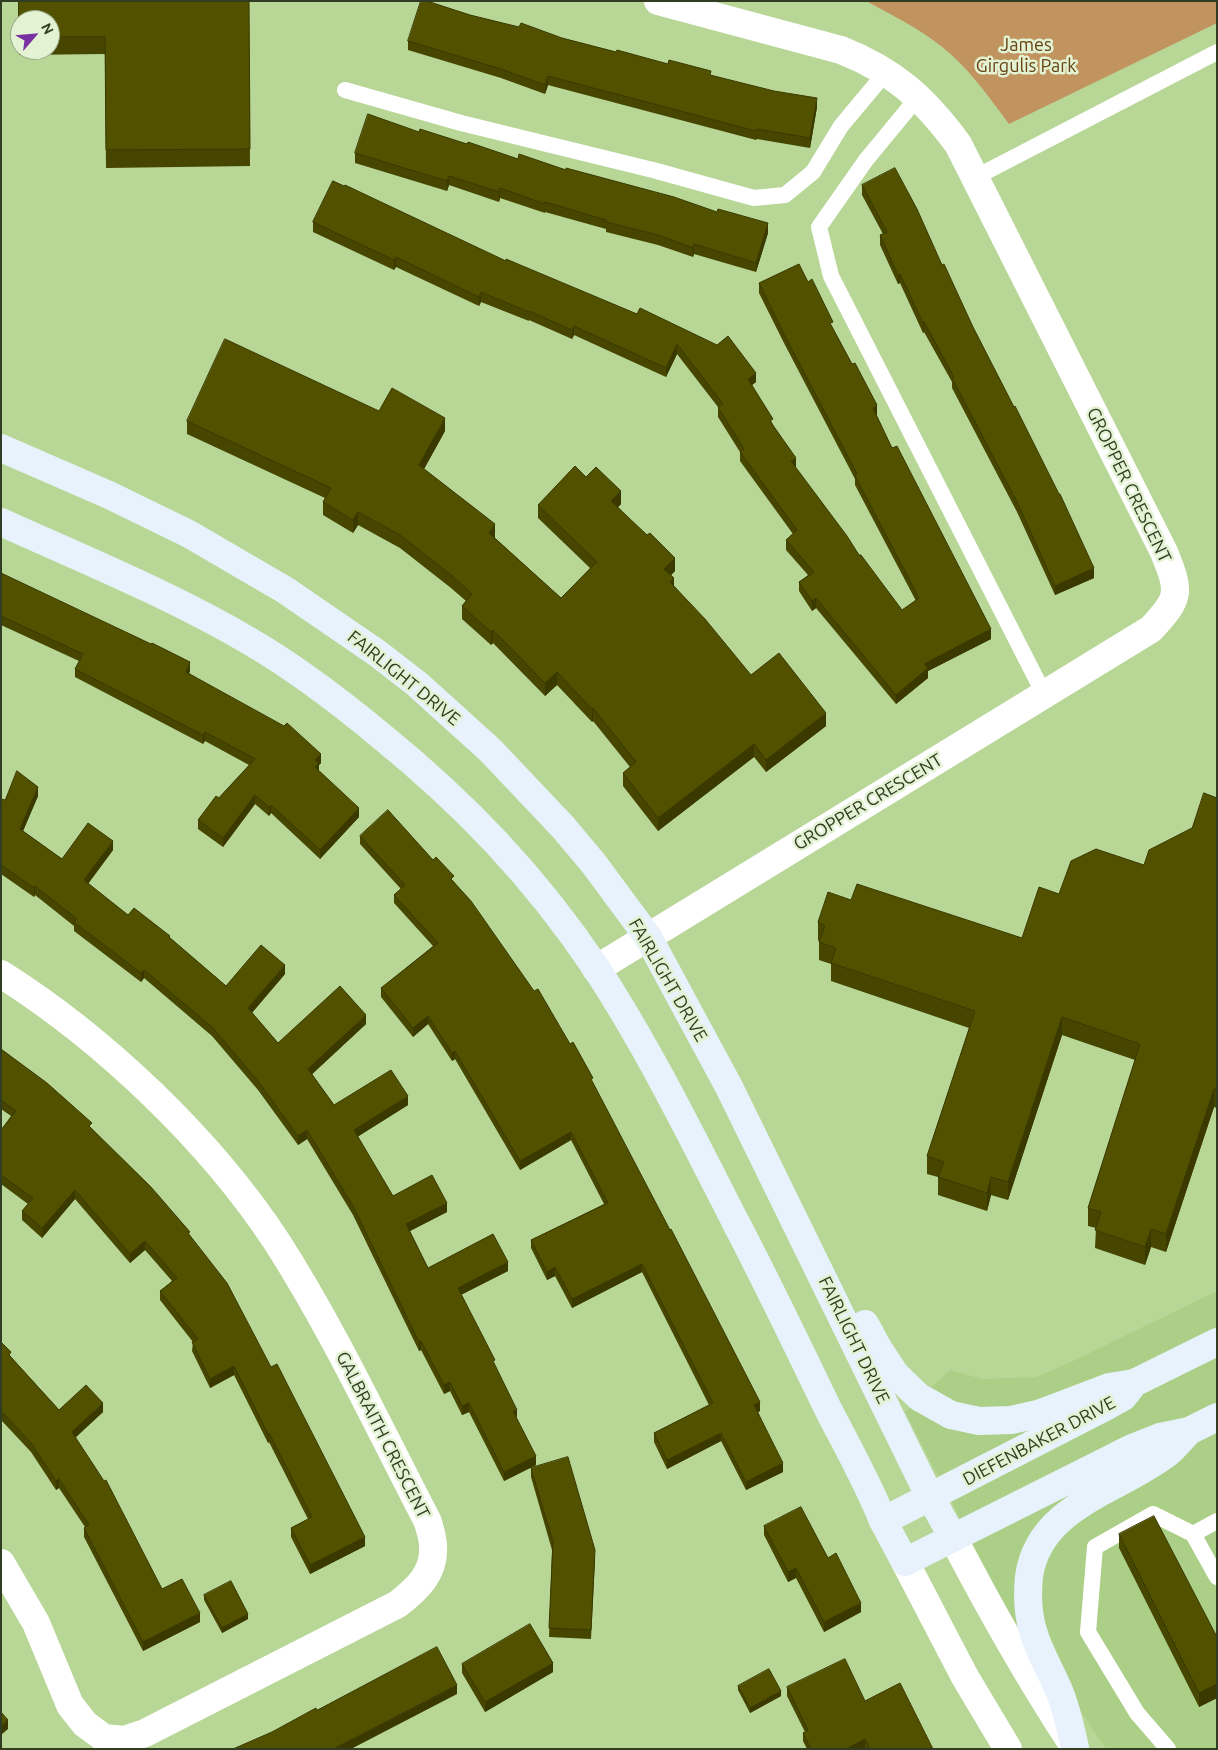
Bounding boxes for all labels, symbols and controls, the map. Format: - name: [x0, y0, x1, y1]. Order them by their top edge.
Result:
- north arrow: [10, 10, 60, 60]
- text: N: [38, 20, 57, 37]
- park label: James Girgulis Park: [976, 34, 1076, 76]
- street label: GROPPER CRESCENT: [1082, 404, 1176, 566]
- street label: FAIRLIGHT DRIVE: [343, 626, 465, 730]
- street label: GROPPER CRESCENT: [790, 749, 946, 855]
- street label: FAIRLIGHT DRIVE: [624, 914, 712, 1046]
- street label: FAIRLIGHT DRIVE: [814, 1273, 894, 1407]
- street label: GALBRAITH CRESCENT: [331, 1348, 435, 1522]
- street label: DIEFENBAKER DRIVE: [959, 1392, 1119, 1490]

